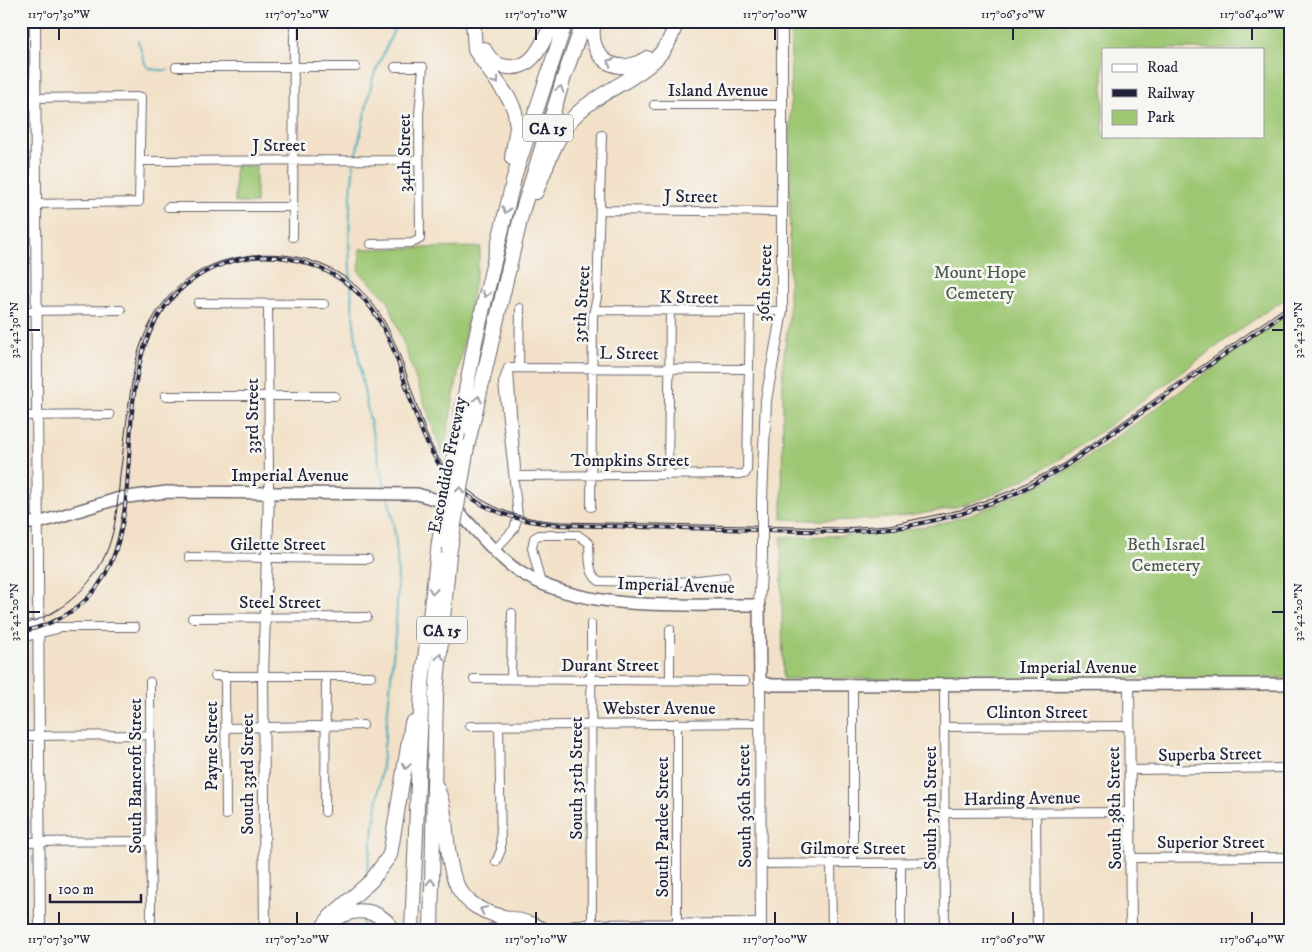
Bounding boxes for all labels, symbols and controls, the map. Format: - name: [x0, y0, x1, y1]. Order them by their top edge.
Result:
- text: 117°07'30"W: [28, 7, 91, 22]
- text: 117°07'20"W: [265, 7, 330, 22]
- text: 117°07'10"W: [505, 7, 568, 22]
- text: 117°07'00"W: [743, 7, 808, 22]
- text: 117°06'50"W: [981, 7, 1046, 22]
- text: 117°06'40"W: [1219, 7, 1286, 22]
- legend: [1102, 48, 1264, 138]
- one-way arrow: [606, 58, 615, 68]
- text: Road: [1147, 58, 1179, 77]
- one-way arrow: [490, 75, 499, 85]
- street label: Island Avenue: [668, 80, 768, 102]
- text: Railway: [1147, 84, 1195, 103]
- one-way arrow: [555, 86, 565, 94]
- text: Park: [1147, 108, 1176, 127]
- street label: 34th Street: [394, 113, 416, 192]
- road number: CA 15: [523, 115, 573, 142]
- street label: J Street: [250, 135, 306, 157]
- street label: J Street: [662, 185, 718, 208]
- one-way arrow: [501, 206, 512, 215]
- street label: 36th Street: [753, 244, 777, 322]
- park label: Mount Hope Cemetery: [934, 262, 1026, 305]
- street label: 35th Street: [568, 265, 596, 343]
- street label: K Street: [659, 286, 719, 310]
- one-way arrow: [481, 289, 492, 298]
- text: 32°42'30"N: [7, 301, 22, 358]
- text: 32°42'30"N: [1291, 301, 1306, 358]
- street label: L Street: [599, 342, 659, 366]
- street label: 33rd Street: [242, 378, 264, 454]
- street label: Escondido Freeway: [424, 394, 472, 536]
- one-way arrow: [472, 395, 483, 404]
- street label: Tompkins Street: [571, 450, 689, 472]
- street label: Imperial Avenue: [231, 465, 349, 487]
- one-way arrow: [454, 485, 464, 494]
- street label: Gilette Street: [230, 534, 326, 556]
- park label: Beth Israel Cemetery: [1127, 534, 1206, 577]
- street label: Imperial Avenue: [617, 573, 735, 599]
- text: 32°42'20"N: [7, 583, 22, 641]
- text: 32°42'20"N: [1291, 583, 1306, 641]
- one-way arrow: [428, 587, 439, 595]
- street label: Steel Street: [239, 592, 321, 614]
- road number: CA 15: [417, 616, 467, 644]
- one-way arrow: [434, 652, 445, 660]
- street label: Durant Street: [561, 655, 659, 677]
- street label: Imperial Avenue: [1019, 657, 1137, 679]
- street label: South Bancroft Street: [125, 698, 147, 854]
- street label: Webster Avenue: [601, 698, 716, 720]
- street label: Payne Street: [201, 701, 223, 791]
- street label: Clinton Street: [986, 702, 1088, 724]
- street label: South 33rd Street: [237, 713, 259, 835]
- street label: South 35th Street: [566, 716, 588, 840]
- street label: Superba Street: [1158, 743, 1262, 767]
- street label: South 36th Street: [733, 744, 757, 868]
- street label: South 37th Street: [920, 746, 942, 870]
- street label: South 38th Street: [1103, 746, 1127, 870]
- street label: South Pardee Street: [652, 756, 674, 898]
- one-way arrow: [401, 761, 411, 770]
- street label: Harding Avenue: [963, 787, 1081, 811]
- street label: Superior Street: [1157, 832, 1265, 854]
- street label: Gilmore Street: [800, 838, 906, 860]
- scale bar: [50, 872, 141, 904]
- one-way arrow: [426, 878, 436, 886]
- text: 100 m: [58, 880, 94, 899]
- one-way arrow: [479, 905, 488, 916]
- text: 117°07'30"W: [28, 932, 91, 947]
- text: 117°07'20"W: [265, 932, 330, 947]
- text: 117°07'10"W: [505, 932, 568, 947]
- text: 117°07'00"W: [743, 932, 808, 947]
- text: 117°06'50"W: [981, 932, 1046, 947]
- text: 117°06'40"W: [1219, 932, 1286, 947]

